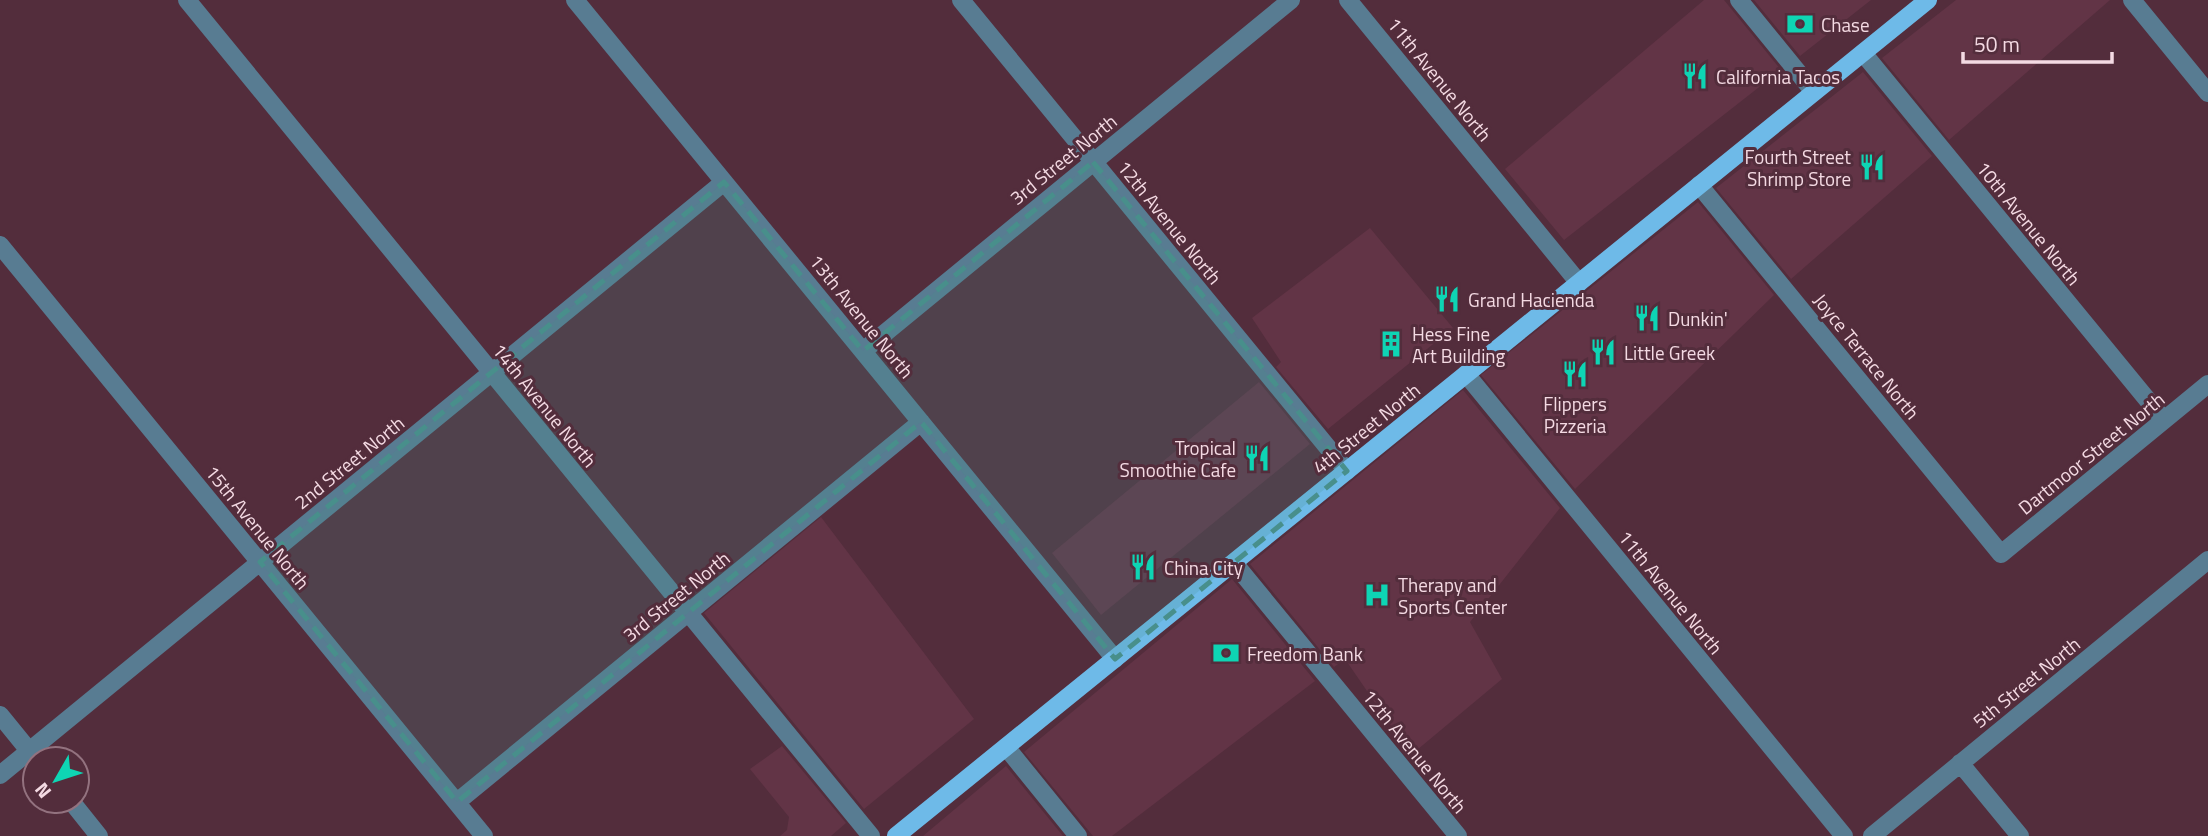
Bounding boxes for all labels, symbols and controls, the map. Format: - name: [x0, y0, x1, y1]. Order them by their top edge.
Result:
- bank icon: Chase: [1785, 9, 1815, 39]
- place label: Chase: [1821, 10, 1870, 39]
- street label: 11th Avenue North: [1381, 11, 1499, 147]
- scale bar: [1963, 21, 2112, 65]
- text: 50 m: [1974, 28, 2020, 60]
- restaurant icon: California Tacos: [1680, 61, 1710, 91]
- place label: California Tacos: [1716, 62, 1840, 91]
- street label: 3rd Street North: [1003, 107, 1123, 211]
- place label: Fourth Street Shrimp Store: [1745, 142, 1851, 193]
- restaurant icon: Fourth Street Shrimp Store: [1857, 152, 1887, 182]
- street label: 12th Avenue North: [1111, 154, 1229, 290]
- street label: 10th Avenue North: [1970, 155, 2088, 291]
- street label: 13th Avenue North: [803, 248, 921, 384]
- restaurant icon: Grand Hacienda: [1432, 284, 1462, 314]
- place label: Grand Hacienda: [1468, 285, 1595, 314]
- street label: Joyce Terrace North: [1807, 287, 1927, 425]
- restaurant icon: Dunkin': [1632, 303, 1662, 333]
- place label: Dunkin': [1668, 304, 1728, 333]
- place label: Hess Fine Art Building: [1412, 319, 1506, 370]
- building icon: Hess Fine Art Building: [1376, 329, 1406, 359]
- street label: 14th Avenue North: [486, 337, 604, 473]
- restaurant icon: Little Greek: [1588, 337, 1618, 367]
- place label: Little Greek: [1624, 338, 1715, 367]
- restaurant icon: Flippers Pizzeria: [1560, 359, 1590, 389]
- street label: 4th Street North: [1306, 375, 1426, 481]
- street label: Dartmoor Street North: [2012, 385, 2170, 521]
- place label: Flippers Pizzeria: [1543, 389, 1607, 440]
- street label: 2nd Street North: [288, 408, 410, 516]
- place label: Tropical Smoothie Cafe: [1119, 433, 1236, 484]
- restaurant icon: Tropical Smoothie Cafe: [1242, 443, 1272, 473]
- street label: 15th Avenue North: [199, 459, 317, 595]
- street label: 11th Avenue North: [1612, 524, 1730, 660]
- street label: 3rd Street North: [616, 544, 736, 648]
- restaurant icon: China City: [1128, 552, 1158, 582]
- place label: China City: [1164, 553, 1243, 582]
- place label: Therapy and Sports Center: [1398, 570, 1508, 621]
- hospital icon: Therapy and Sports Center: [1362, 580, 1392, 610]
- street label: 5th Street North: [1966, 629, 2086, 735]
- bank icon: Freedom Bank: [1211, 638, 1241, 668]
- place label: Freedom Bank: [1247, 639, 1363, 668]
- street label: 12th Avenue North: [1356, 683, 1474, 819]
- north arrow: [21, 745, 91, 815]
- text: N: [27, 777, 58, 805]

